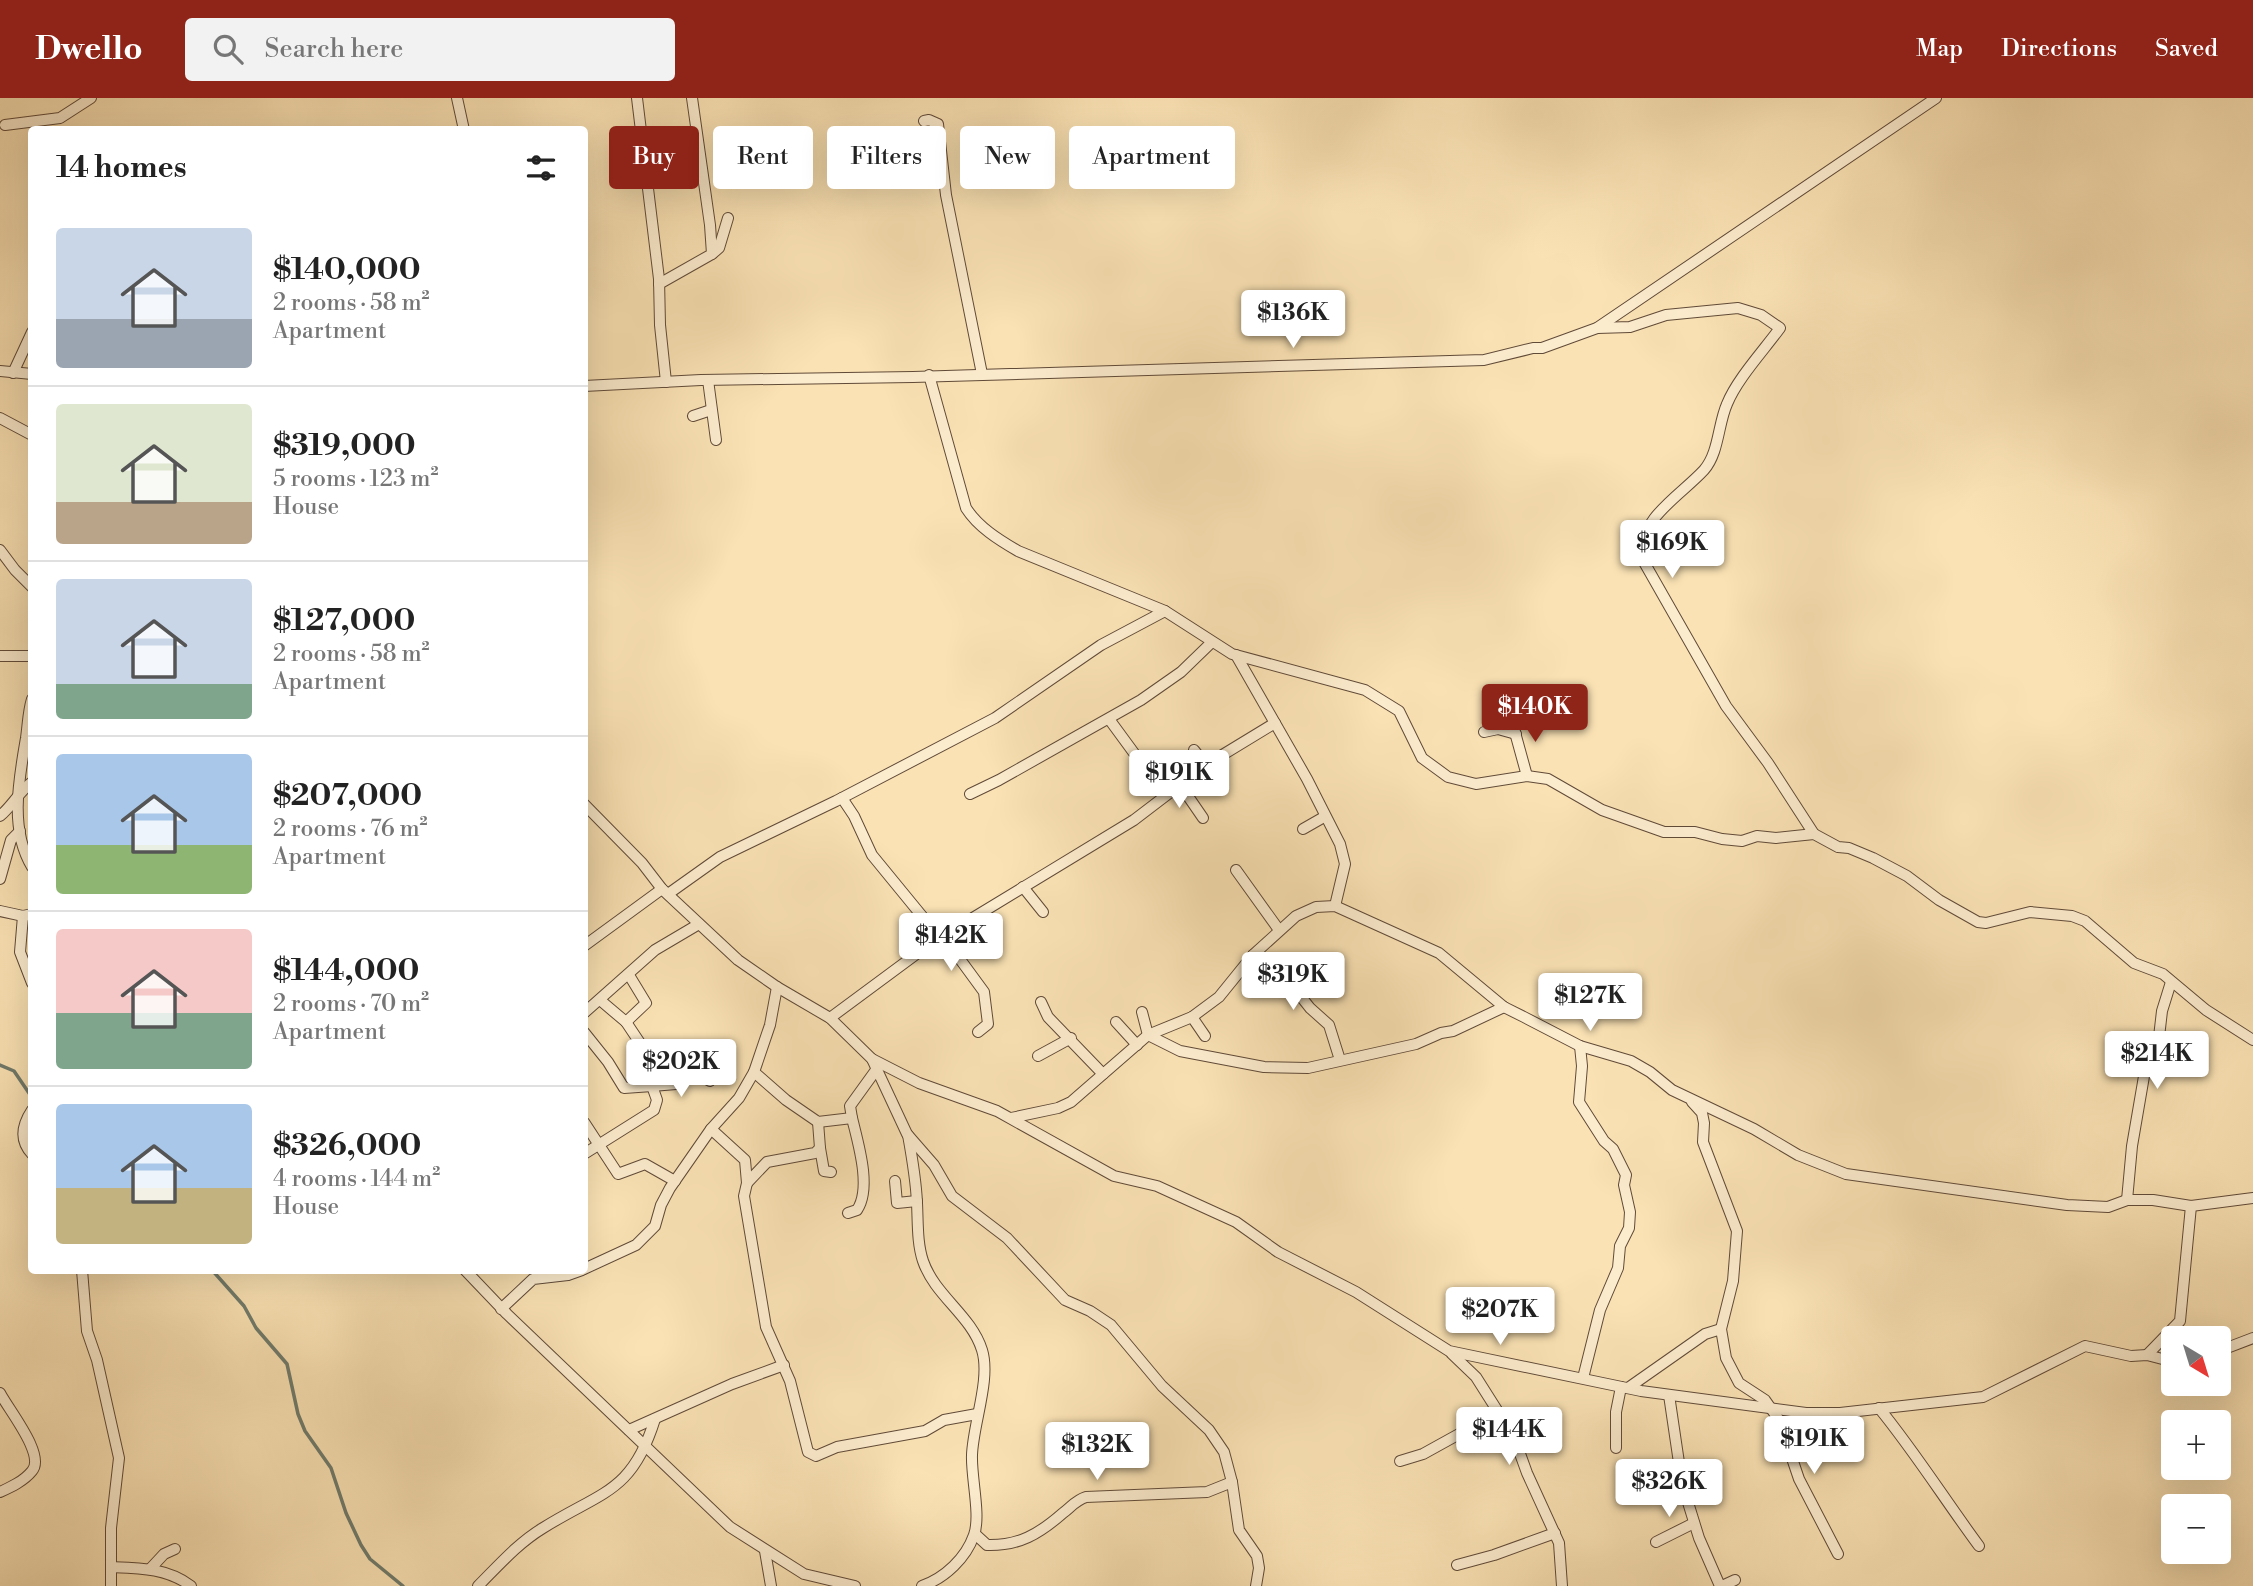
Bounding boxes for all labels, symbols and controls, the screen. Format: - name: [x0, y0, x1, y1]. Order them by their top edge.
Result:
- search box: [185, 18, 675, 81]
- text: Dwello: [35, 29, 143, 70]
- icon: search: [209, 30, 247, 68]
- text: Search here: [265, 33, 403, 65]
- text: Map: [1916, 34, 1963, 64]
- text: Directions: [2001, 34, 2117, 64]
- text: Saved: [2155, 34, 2218, 64]
- chip: Buy: [609, 126, 699, 189]
- chip: Rent: [713, 126, 813, 189]
- chip: Filters: [827, 126, 946, 189]
- chip: New: [960, 126, 1055, 189]
- chip: Apartment: [1069, 126, 1235, 189]
- text: 14 homes: [56, 149, 187, 187]
- icon: filters: [522, 149, 560, 187]
- text: $140,000: [273, 251, 420, 289]
- icon: home: [112, 256, 196, 340]
- text: 2 rooms · 58 m²: [273, 289, 430, 317]
- pin: $136K: [1244, 290, 1342, 350]
- text: $136K: [1257, 299, 1329, 327]
- text: Apartment: [273, 317, 386, 345]
- text: $319,000: [273, 427, 416, 465]
- icon: home: [112, 432, 196, 516]
- text: 5 rooms · 123 m²: [273, 465, 439, 493]
- text: House: [273, 493, 339, 521]
- pin: $169K: [1623, 520, 1721, 580]
- text: $169K: [1636, 529, 1708, 557]
- text: $127,000: [273, 602, 415, 640]
- icon: home: [112, 607, 196, 691]
- text: 2 rooms · 58 m²: [273, 640, 430, 668]
- text: Apartment: [273, 668, 386, 696]
- pin: $140K: [1486, 684, 1584, 744]
- text: $140K: [1498, 693, 1572, 721]
- pin: $191K: [1130, 750, 1228, 810]
- text: $191K: [1145, 759, 1213, 787]
- text: $207,000: [273, 777, 422, 815]
- icon: home: [112, 782, 196, 866]
- text: 2 rooms · 76 m²: [273, 815, 428, 843]
- text: Apartment: [273, 843, 386, 871]
- pin: $142K: [902, 914, 1000, 973]
- text: $142K: [915, 922, 987, 950]
- text: $144,000: [273, 952, 419, 990]
- pin: $319K: [1244, 953, 1342, 1012]
- icon: home: [112, 957, 196, 1041]
- text: $319K: [1258, 961, 1328, 989]
- pin: $127K: [1541, 974, 1639, 1033]
- text: $127K: [1554, 982, 1626, 1010]
- text: 2 rooms · 70 m²: [273, 990, 429, 1018]
- text: Apartment: [273, 1018, 386, 1046]
- pin: $214K: [2108, 1032, 2206, 1091]
- pin: $202K: [632, 1040, 730, 1099]
- text: $214K: [2121, 1040, 2193, 1068]
- text: $202K: [642, 1048, 720, 1076]
- text: $326,000: [273, 1127, 421, 1165]
- icon: home: [112, 1132, 196, 1216]
- text: 4 rooms · 144 m²: [273, 1165, 440, 1193]
- text: House: [273, 1193, 339, 1221]
- pin: $207K: [1451, 1288, 1549, 1347]
- text: $207K: [1462, 1296, 1538, 1324]
- north arrow: [2161, 1326, 2231, 1396]
- map controls: [2161, 1326, 2231, 1564]
- pin: $144K: [1460, 1408, 1558, 1467]
- button: +: [2161, 1410, 2231, 1480]
- text: $144K: [1472, 1416, 1546, 1444]
- pin: $191K: [1765, 1416, 1863, 1476]
- pin: $132K: [1048, 1422, 1146, 1482]
- text: $191K: [1780, 1425, 1848, 1453]
- text: $132K: [1061, 1431, 1133, 1459]
- pin: $326K: [1620, 1460, 1718, 1519]
- text: $326K: [1631, 1468, 1707, 1496]
- button: −: [2161, 1494, 2231, 1564]

